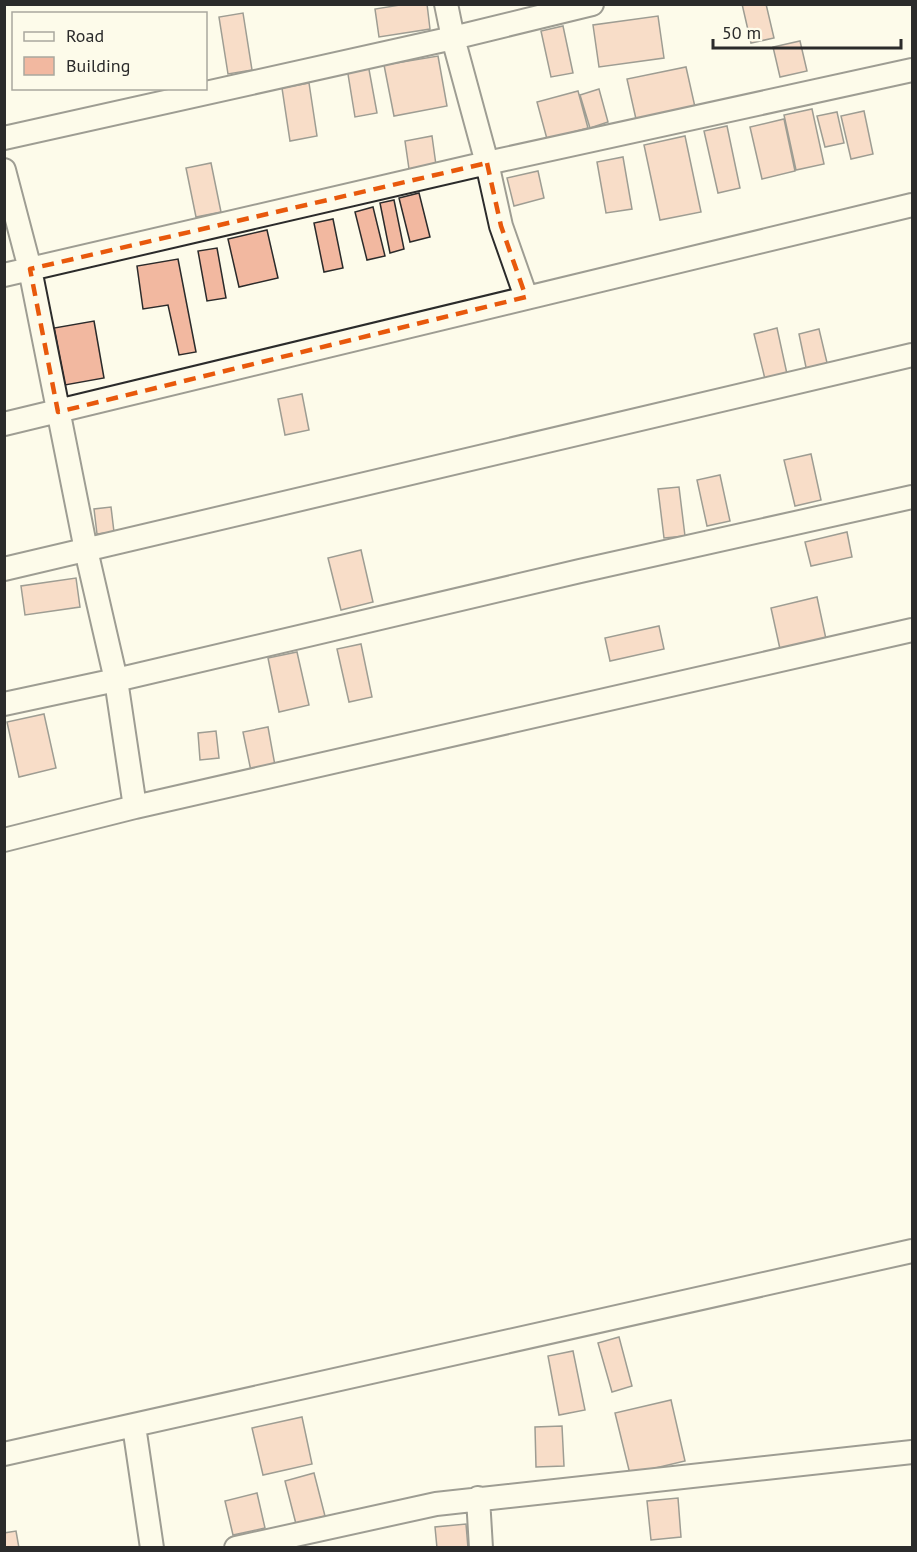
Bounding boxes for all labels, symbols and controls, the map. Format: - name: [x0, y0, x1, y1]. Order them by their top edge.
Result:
- legend: [12, 12, 207, 90]
- scale bar: [713, 12, 900, 50]
- text: 50 m: [722, 21, 761, 44]
- text: Road: [66, 24, 104, 47]
- text: Building: [66, 54, 130, 77]

